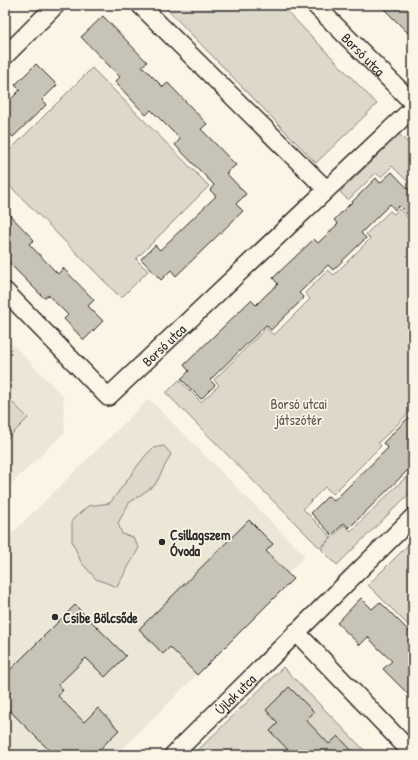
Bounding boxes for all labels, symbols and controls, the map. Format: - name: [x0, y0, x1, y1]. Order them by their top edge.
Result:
- street label: Borsó utca: [338, 28, 390, 80]
- street label: Borsó utca: [137, 319, 190, 370]
- park label: Borsó utcai játszótér: [271, 394, 327, 430]
- place label: Csillagszem Óvoda: [170, 525, 231, 560]
- marker: Csillagszem Óvoda: [157, 537, 167, 547]
- place label: Csibe Bölcsőde: [63, 608, 138, 627]
- marker: Csibe Bölcsőde: [50, 612, 60, 622]
- street label: Újlak utca: [210, 669, 260, 718]

